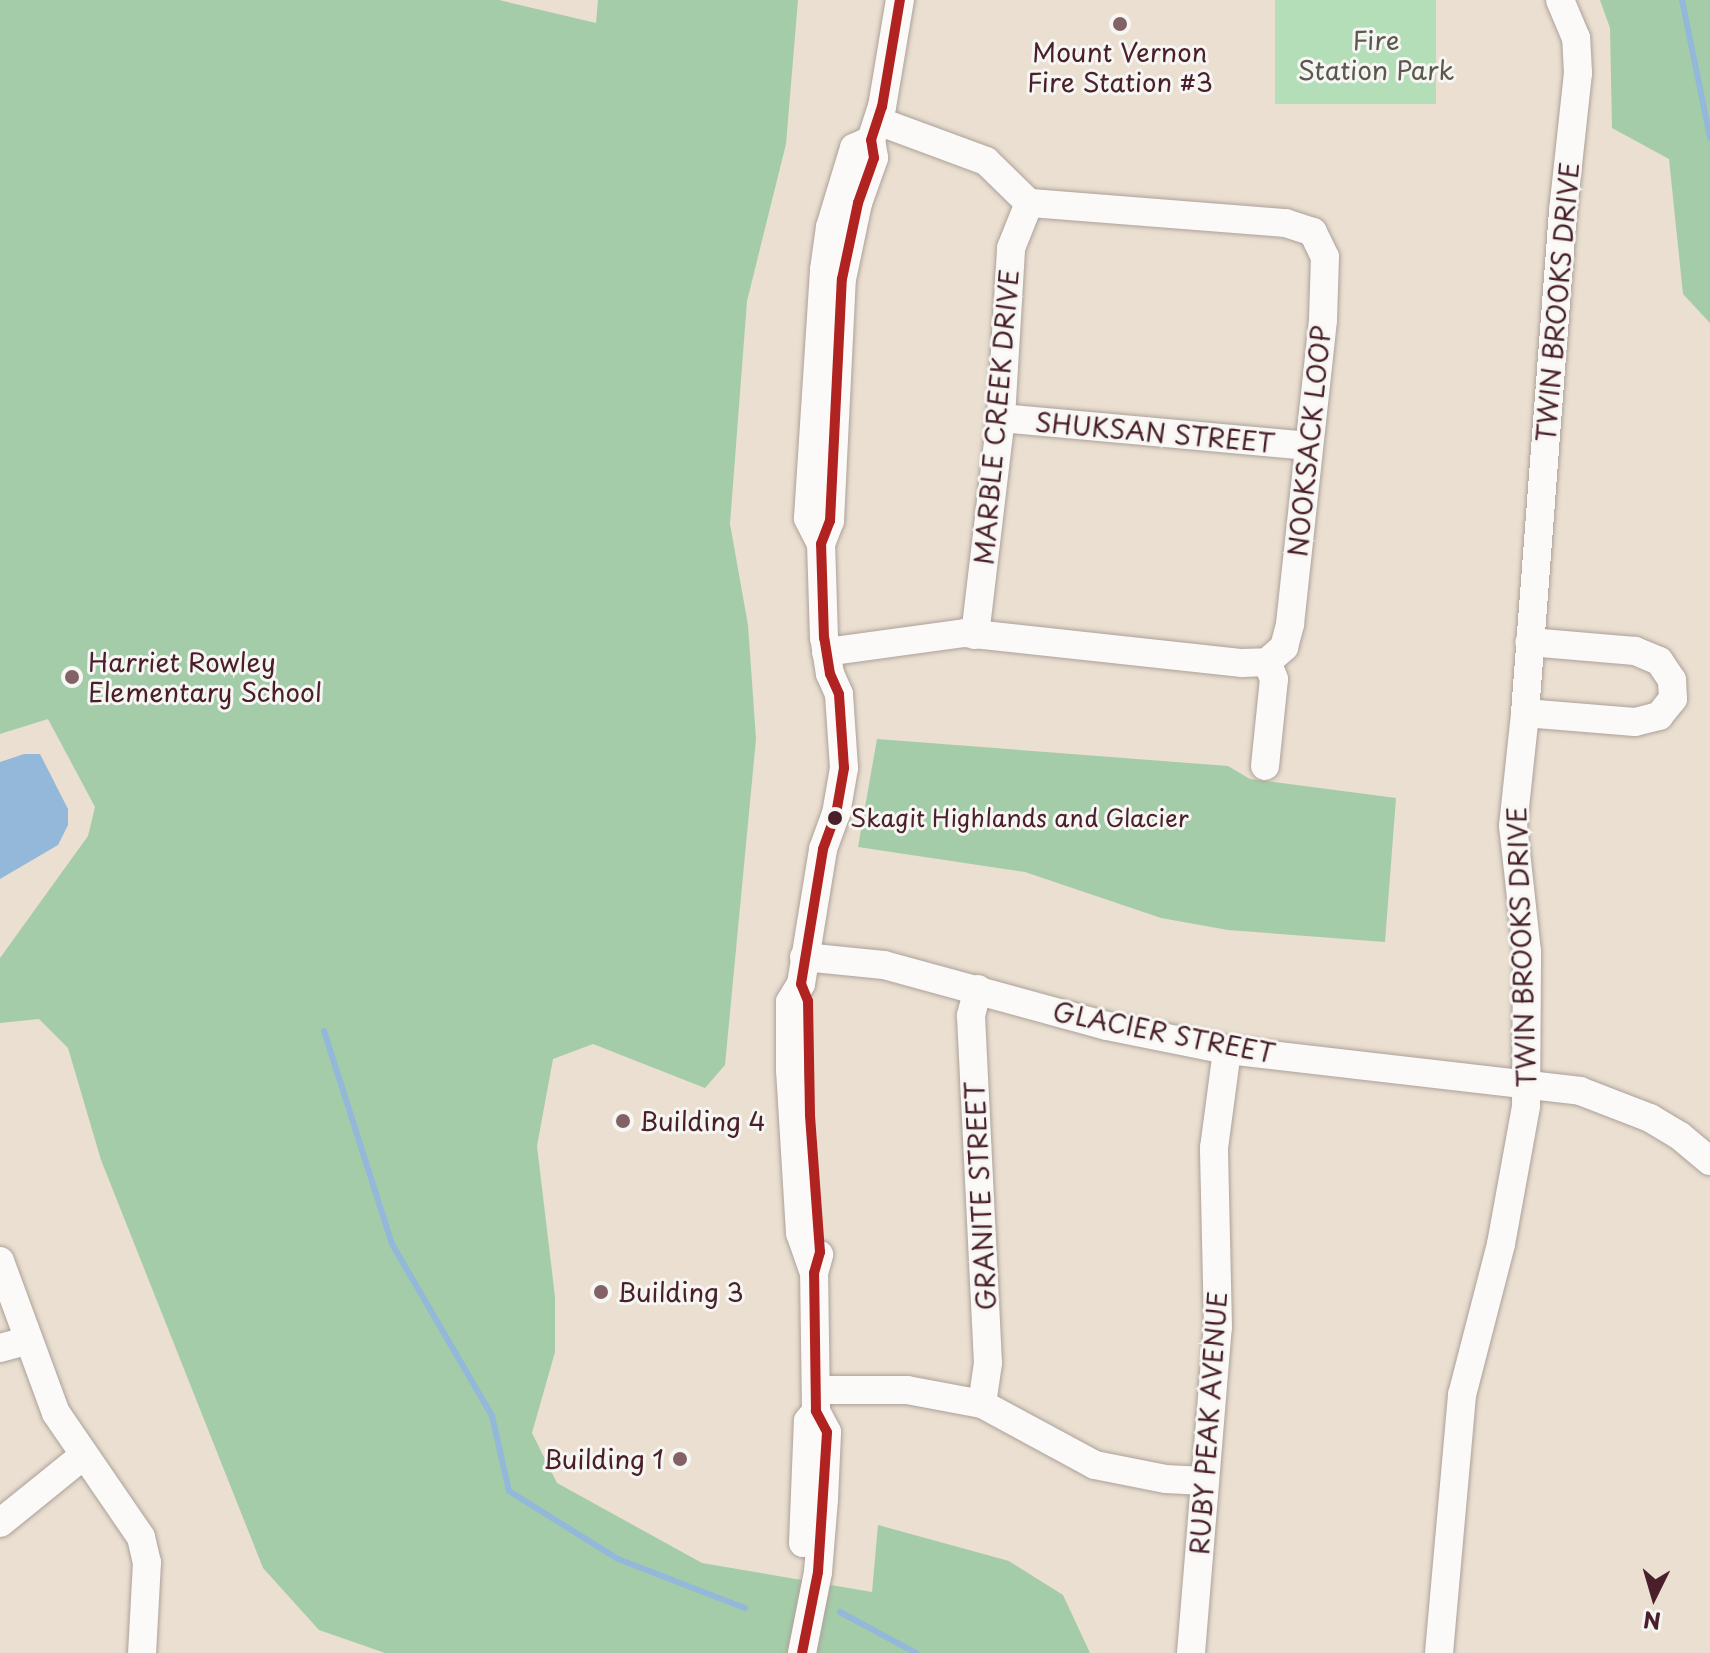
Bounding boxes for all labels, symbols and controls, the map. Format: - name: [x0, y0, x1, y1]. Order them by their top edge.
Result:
- marker: Mount Vernon Fire Station #3: [1111, 15, 1129, 33]
- park label: Fire Station Park: [1298, 24, 1454, 86]
- place label: Mount Vernon Fire Station #3: [1027, 36, 1213, 98]
- street label: TWIN BROOKS DRIVE: [1529, 161, 1585, 443]
- street label: MARBLE CREEK DRIVE: [968, 268, 1024, 566]
- street label: NOOKSACK LOOP: [1281, 323, 1337, 559]
- street label: SHUKSAN STREET: [1034, 406, 1276, 458]
- place label: Harriet Rowley Elementary School: [88, 646, 322, 708]
- marker: Harriet Rowley Elementary School: [63, 668, 81, 686]
- place label: Skagit Highlands and Glacier: [850, 804, 1190, 832]
- street label: TWIN BROOKS DRIVE: [1501, 807, 1541, 1087]
- marker: Skagit Highlands and Glacier: [827, 810, 843, 826]
- street label: GLACIER STREET: [1049, 995, 1279, 1069]
- street label: GRANITE STREET: [958, 1079, 1002, 1313]
- place label: Building 4: [639, 1105, 766, 1137]
- marker: Building 4: [614, 1112, 632, 1130]
- place label: Building 3: [617, 1276, 744, 1308]
- marker: Building 3: [592, 1283, 610, 1301]
- street label: RUBY PEAK AVENUE: [1183, 1290, 1233, 1556]
- place label: Building 1: [542, 1443, 664, 1475]
- marker: Building 1: [671, 1450, 689, 1468]
- north arrow: [1614, 1557, 1694, 1637]
- text: N: [1642, 1604, 1662, 1639]

